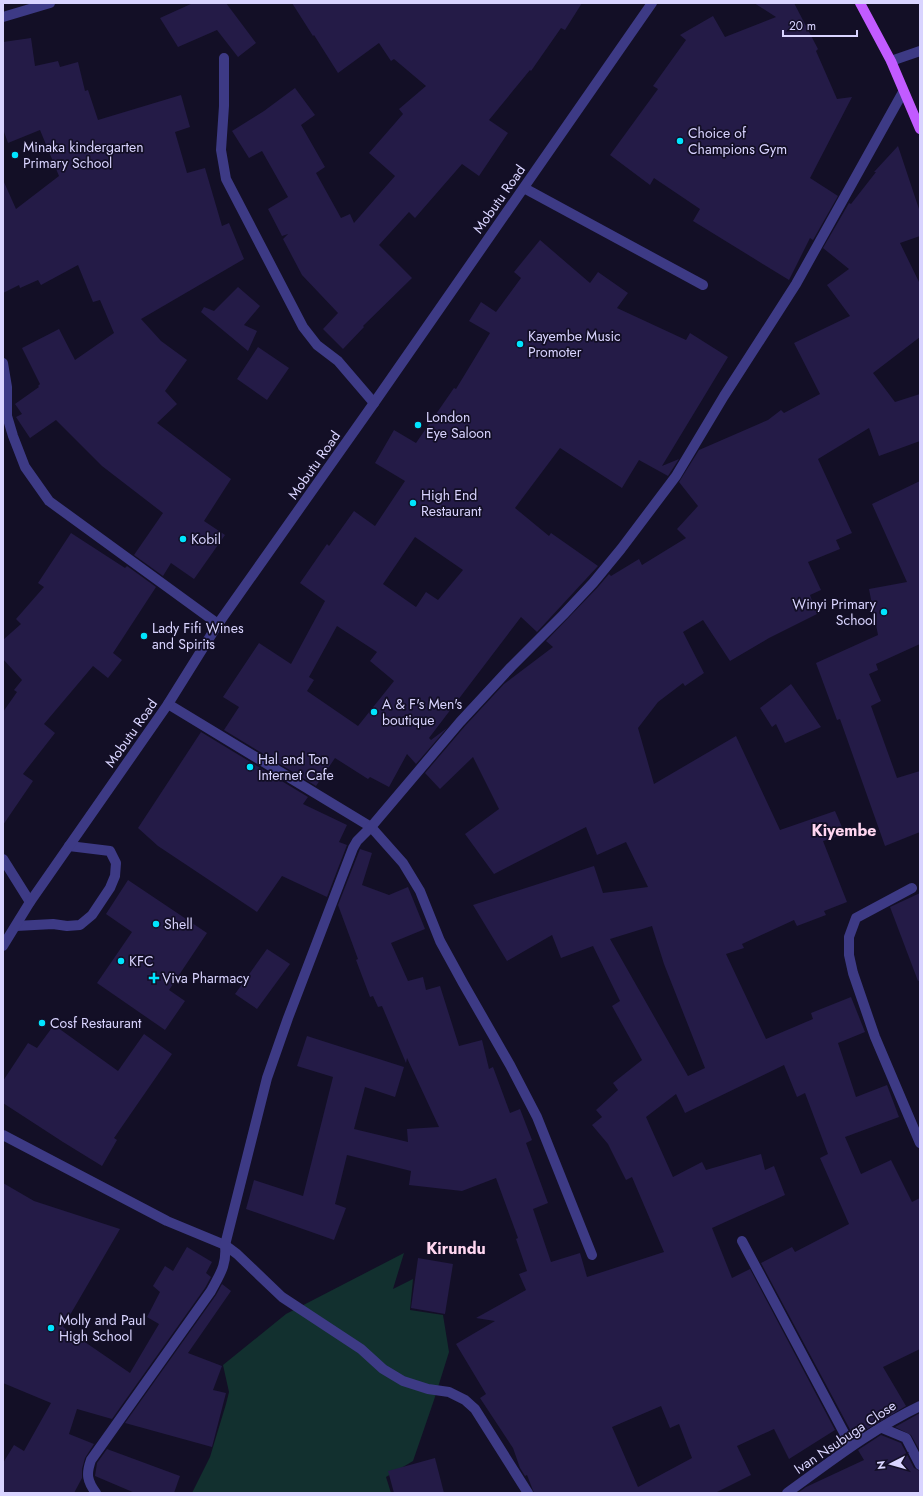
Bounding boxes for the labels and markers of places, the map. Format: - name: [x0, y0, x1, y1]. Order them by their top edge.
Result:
- place label: Choice of Champions Gym: [688, 123, 787, 159]
- marker: Choice of Champions Gym: [675, 136, 685, 146]
- place label: Minaka kindergarten Primary School: [23, 137, 144, 173]
- marker: Minaka kindergarten Primary School: [10, 150, 20, 160]
- place label: Kayembe Music Promoter: [528, 326, 621, 362]
- marker: Kayembe Music Promoter: [515, 339, 525, 349]
- place label: London Eye Saloon: [426, 407, 491, 443]
- marker: London Eye Saloon: [413, 420, 423, 430]
- place label: High End Restaurant: [421, 485, 482, 521]
- marker: High End Restaurant: [408, 498, 418, 508]
- place label: Kobil: [191, 529, 221, 549]
- marker: Kobil: [178, 534, 188, 544]
- place label: Winyi Primary School: [792, 594, 877, 630]
- marker: Winyi Primary School: [879, 607, 889, 617]
- place label: Lady Fifi Wines and Spirits: [152, 618, 244, 654]
- marker: Lady Fifi Wines and Spirits: [139, 631, 149, 641]
- place label: A & F's Men's boutique: [382, 694, 463, 730]
- marker: A & F's Men's boutique: [369, 707, 379, 717]
- place label: Hal and Ton Internet Cafe: [258, 749, 334, 785]
- marker: Hal and Ton Internet Cafe: [245, 762, 255, 772]
- place label: Shell: [164, 914, 193, 934]
- marker: Shell: [151, 919, 161, 929]
- place label: KFC: [129, 951, 154, 971]
- marker: KFC: [116, 956, 126, 966]
- place label: Viva Pharmacy: [162, 968, 250, 988]
- marker: Viva Pharmacy: [149, 973, 159, 983]
- place label: Cosf Restaurant: [50, 1013, 142, 1033]
- marker: Cosf Restaurant: [37, 1018, 47, 1028]
- place label: Molly and Paul High School: [59, 1310, 146, 1346]
- marker: Molly and Paul High School: [46, 1323, 56, 1333]

